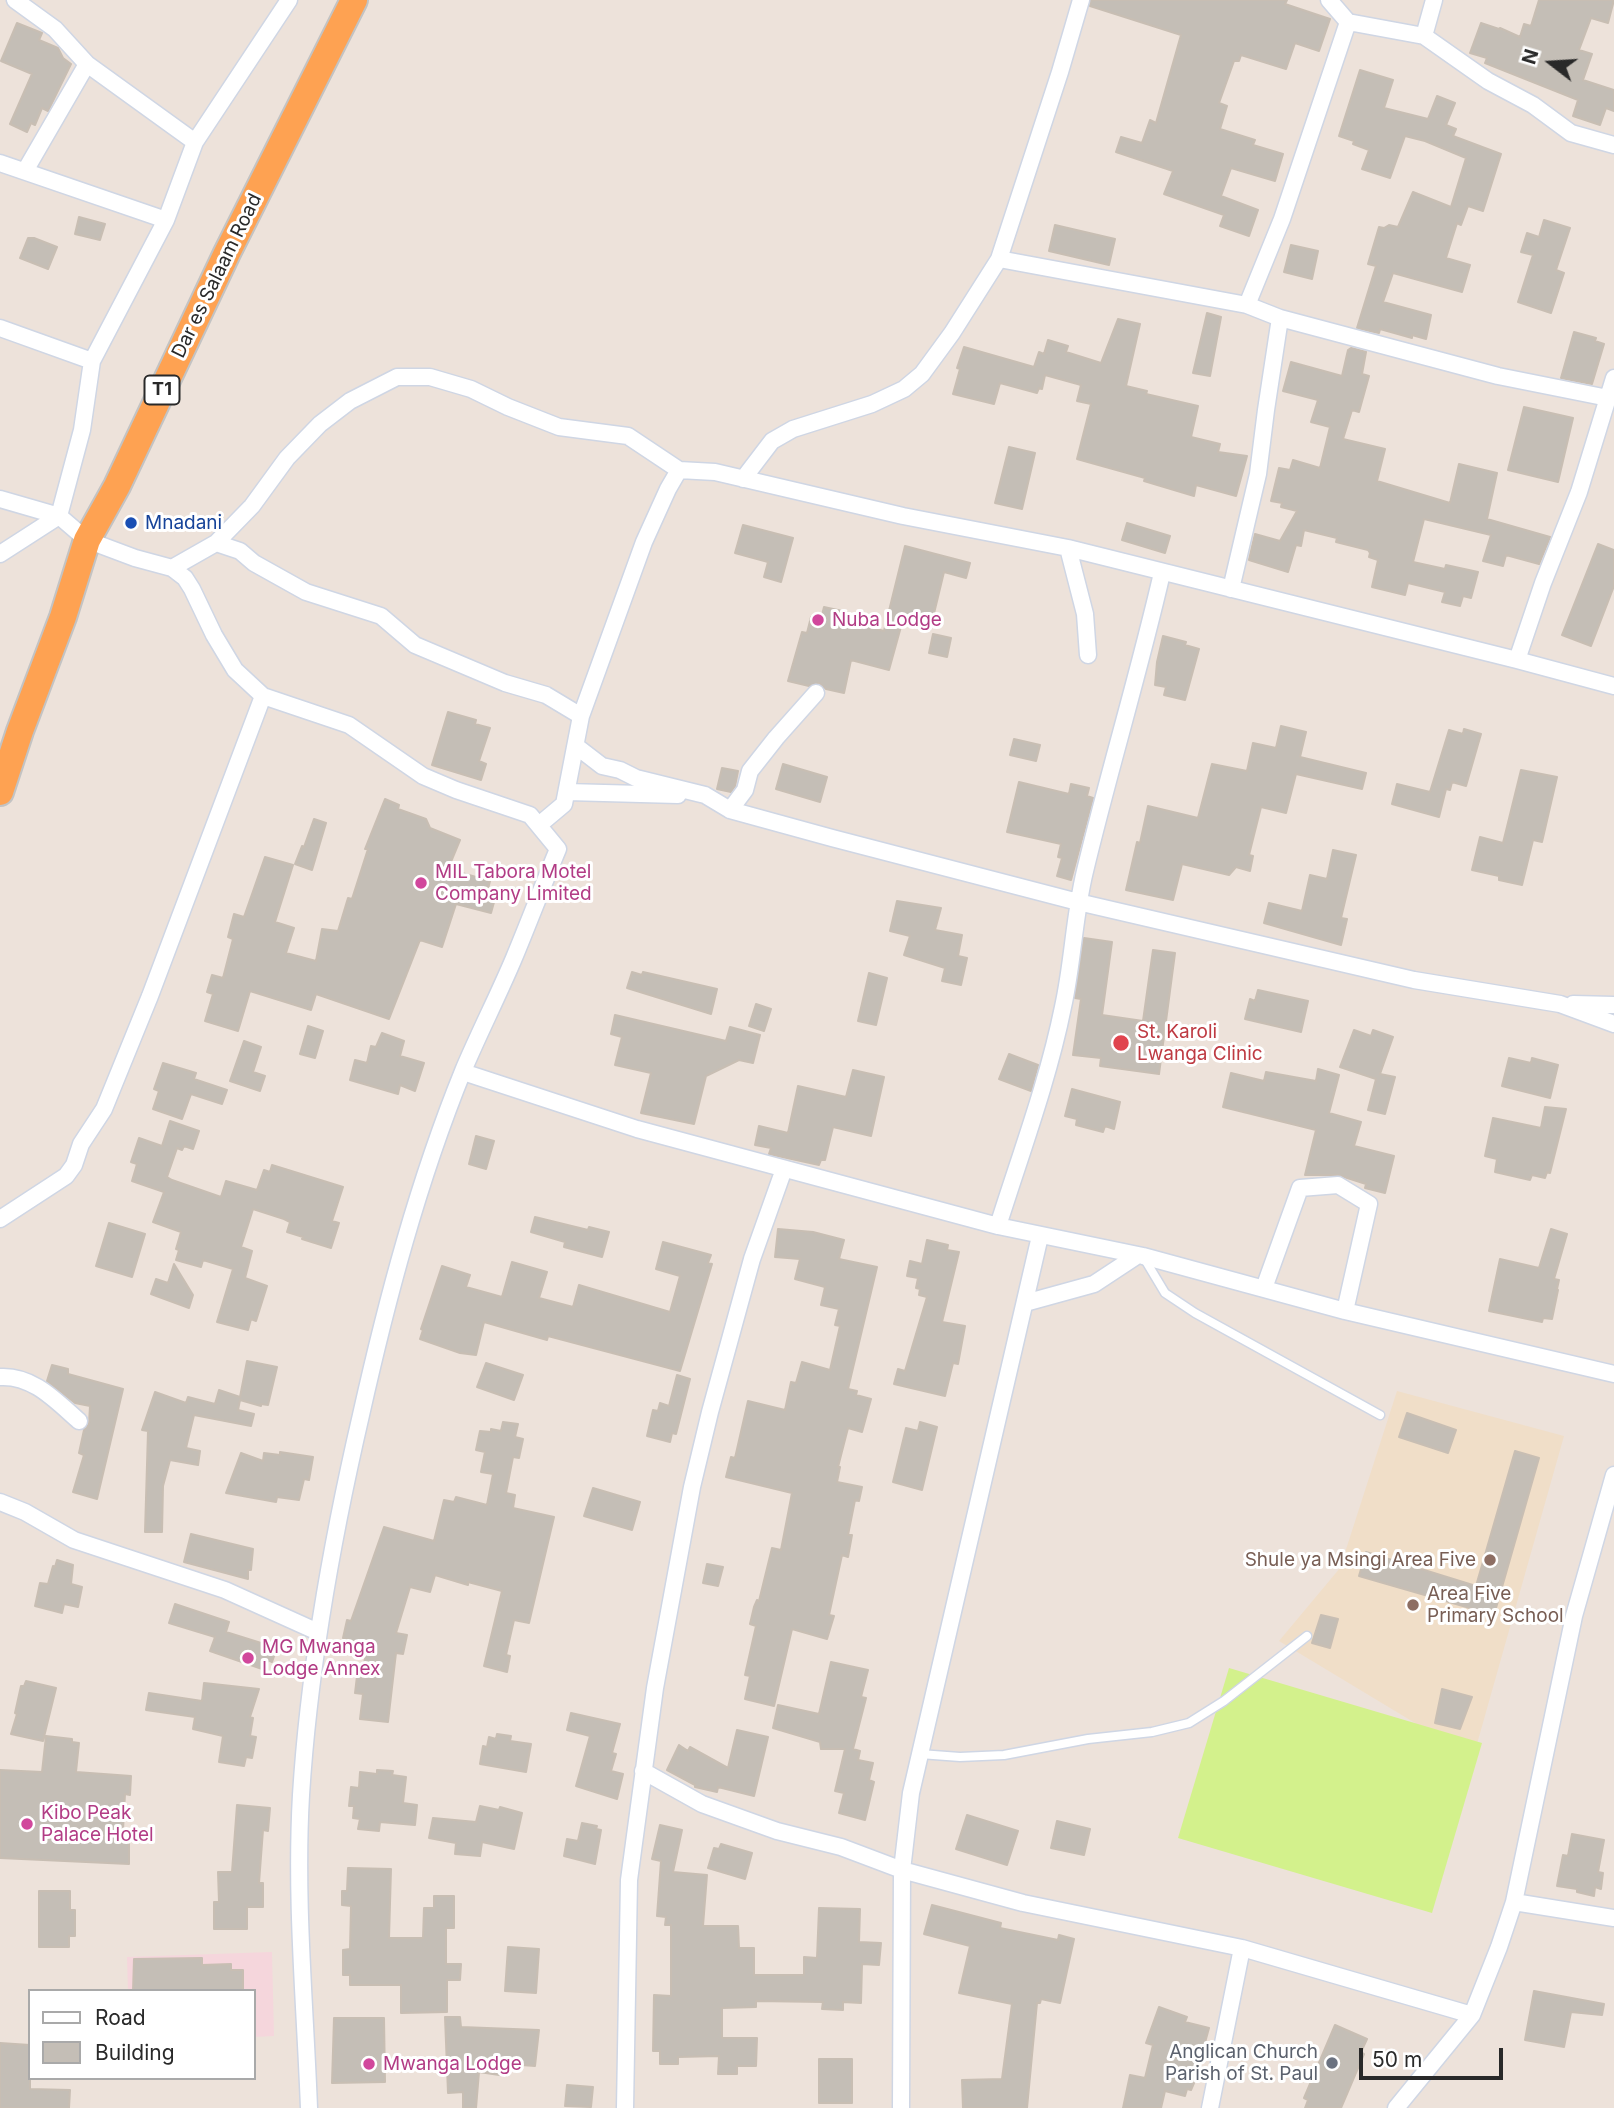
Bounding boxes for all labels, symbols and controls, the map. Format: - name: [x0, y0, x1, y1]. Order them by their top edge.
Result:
- north arrow: [1516, 28, 1586, 98]
- text: N: [1517, 46, 1544, 67]
- street label: Dar es Salaam Road: [167, 190, 267, 362]
- road number: T1: [144, 376, 180, 404]
- place label: Mnadani: [145, 512, 222, 534]
- marker: Mnadani: [123, 515, 139, 531]
- place label: Nuba Lodge: [832, 609, 942, 631]
- marker: Nuba Lodge: [810, 612, 826, 628]
- place label: MIL Tabora Motel Company Limited: [435, 861, 592, 905]
- marker: MIL Tabora Motel Company Limited: [413, 875, 429, 891]
- place label: St. Karoli Lwanga Clinic: [1137, 1021, 1263, 1065]
- marker: St. Karoli Lwanga Clinic: [1111, 1033, 1131, 1053]
- place label: Shule ya Msingi Area Five: [1245, 1549, 1476, 1571]
- marker: Shule ya Msingi Area Five: [1482, 1552, 1498, 1568]
- place label: Area Five Primary School: [1427, 1583, 1564, 1627]
- marker: Area Five Primary School: [1405, 1597, 1421, 1613]
- place label: MG Mwanga Lodge Annex: [262, 1636, 380, 1680]
- marker: MG Mwanga Lodge Annex: [240, 1650, 256, 1666]
- place label: Kibo Peak Palace Hotel: [41, 1802, 154, 1846]
- marker: Kibo Peak Palace Hotel: [19, 1816, 35, 1832]
- legend: [28, 1989, 256, 2080]
- text: Road: [95, 2005, 146, 2030]
- scale bar: [1362, 2035, 1506, 2078]
- text: Building: [95, 2040, 175, 2065]
- place label: Anglican Church Parish of St. Paul: [1165, 2041, 1318, 2085]
- text: 50 m: [1372, 2047, 1422, 2072]
- place label: Mwanga Lodge: [383, 2053, 522, 2075]
- marker: Anglican Church Parish of St. Paul: [1324, 2055, 1340, 2071]
- marker: Mwanga Lodge: [361, 2056, 377, 2072]

